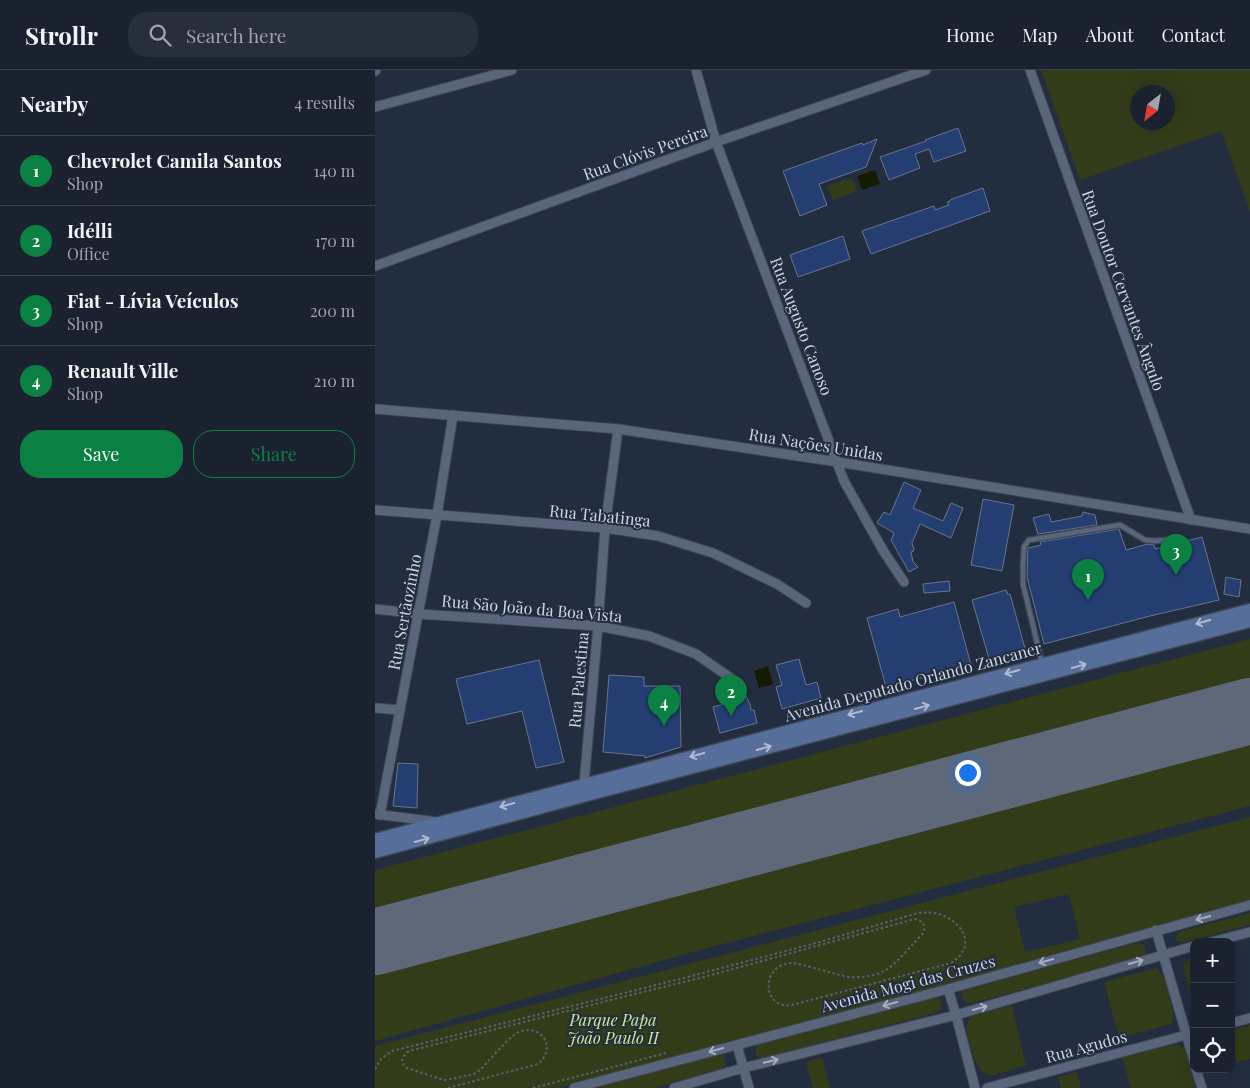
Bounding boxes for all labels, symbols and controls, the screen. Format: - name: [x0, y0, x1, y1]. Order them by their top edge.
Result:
- search box: [128, 12, 478, 57]
- text: Strollr: [25, 19, 98, 51]
- icon: search: [146, 21, 174, 49]
- text: Search here: [186, 22, 286, 48]
- text: Home: [946, 23, 994, 47]
- text: Map: [1022, 23, 1057, 47]
- text: About: [1085, 23, 1134, 47]
- text: Contact: [1162, 23, 1225, 47]
- north arrow: [1130, 85, 1175, 130]
- text: Nearby: [20, 89, 89, 117]
- text: 4 results: [294, 92, 355, 113]
- street label: Rua Clóvis Pereira: [580, 120, 710, 184]
- text: Chevrolet Camila Santos: [67, 147, 282, 173]
- text: 1: [33, 160, 39, 181]
- text: 140 m: [313, 160, 355, 181]
- text: Shop: [67, 173, 103, 194]
- street label: Rua Doutor Cervantes Ângulo: [1078, 187, 1170, 394]
- text: Idélli: [67, 217, 113, 243]
- text: 2: [32, 230, 40, 251]
- text: 170 m: [315, 230, 355, 251]
- text: Office: [67, 243, 110, 264]
- street label: Rua Augusto Canoso: [766, 254, 838, 398]
- text: Fiat - Lívia Veículos: [67, 287, 238, 313]
- text: 3: [32, 300, 40, 321]
- text: 200 m: [310, 300, 355, 321]
- text: Shop: [67, 313, 103, 334]
- text: Renault Ville: [67, 357, 178, 383]
- text: 4: [32, 370, 40, 391]
- text: 210 m: [314, 370, 355, 391]
- text: Shop: [67, 383, 103, 404]
- street label: Rua Nações Unidas: [747, 423, 885, 465]
- button: Save: [20, 430, 183, 478]
- button: Share: [193, 430, 355, 478]
- street label: Rua Tabatinga: [548, 499, 652, 531]
- pin: 3: [1160, 534, 1192, 575]
- street label: Rua Sertãozinho: [382, 552, 426, 672]
- pin: 1: [1072, 559, 1104, 600]
- street label: Rua São João da Boa Vista: [441, 590, 623, 626]
- one-way arrow: [1195, 618, 1211, 627]
- street label: Rua Palestina: [563, 631, 593, 729]
- street label: Avenida Deputado Orlando Zancaner: [781, 637, 1044, 726]
- one-way arrow: [1070, 661, 1086, 670]
- one-way arrow: [1004, 668, 1020, 677]
- pin: 2: [715, 675, 747, 716]
- pin: 4: [648, 685, 680, 726]
- one-way arrow: [913, 702, 929, 711]
- one-way arrow: [847, 709, 863, 719]
- one-way arrow: [756, 743, 772, 753]
- one-way arrow: [690, 750, 706, 760]
- your location: [955, 760, 981, 786]
- one-way arrow: [500, 800, 516, 810]
- one-way arrow: [414, 835, 430, 844]
- one-way arrow: [1195, 914, 1211, 923]
- map controls: [1190, 938, 1235, 1073]
- button: +: [1190, 938, 1235, 983]
- street label: Avenida Mogi das Cruzes: [818, 950, 997, 1017]
- one-way arrow: [1039, 957, 1055, 966]
- one-way arrow: [1127, 957, 1143, 967]
- button: −: [1190, 983, 1235, 1028]
- one-way arrow: [882, 1000, 898, 1010]
- one-way arrow: [971, 1003, 987, 1013]
- park label: Parque Papa João Paulo II: [567, 1009, 660, 1048]
- street label: Rua Agudos: [1043, 1025, 1129, 1067]
- button: locate: [1190, 1028, 1235, 1073]
- one-way arrow: [708, 1046, 724, 1056]
- one-way arrow: [763, 1056, 779, 1065]

